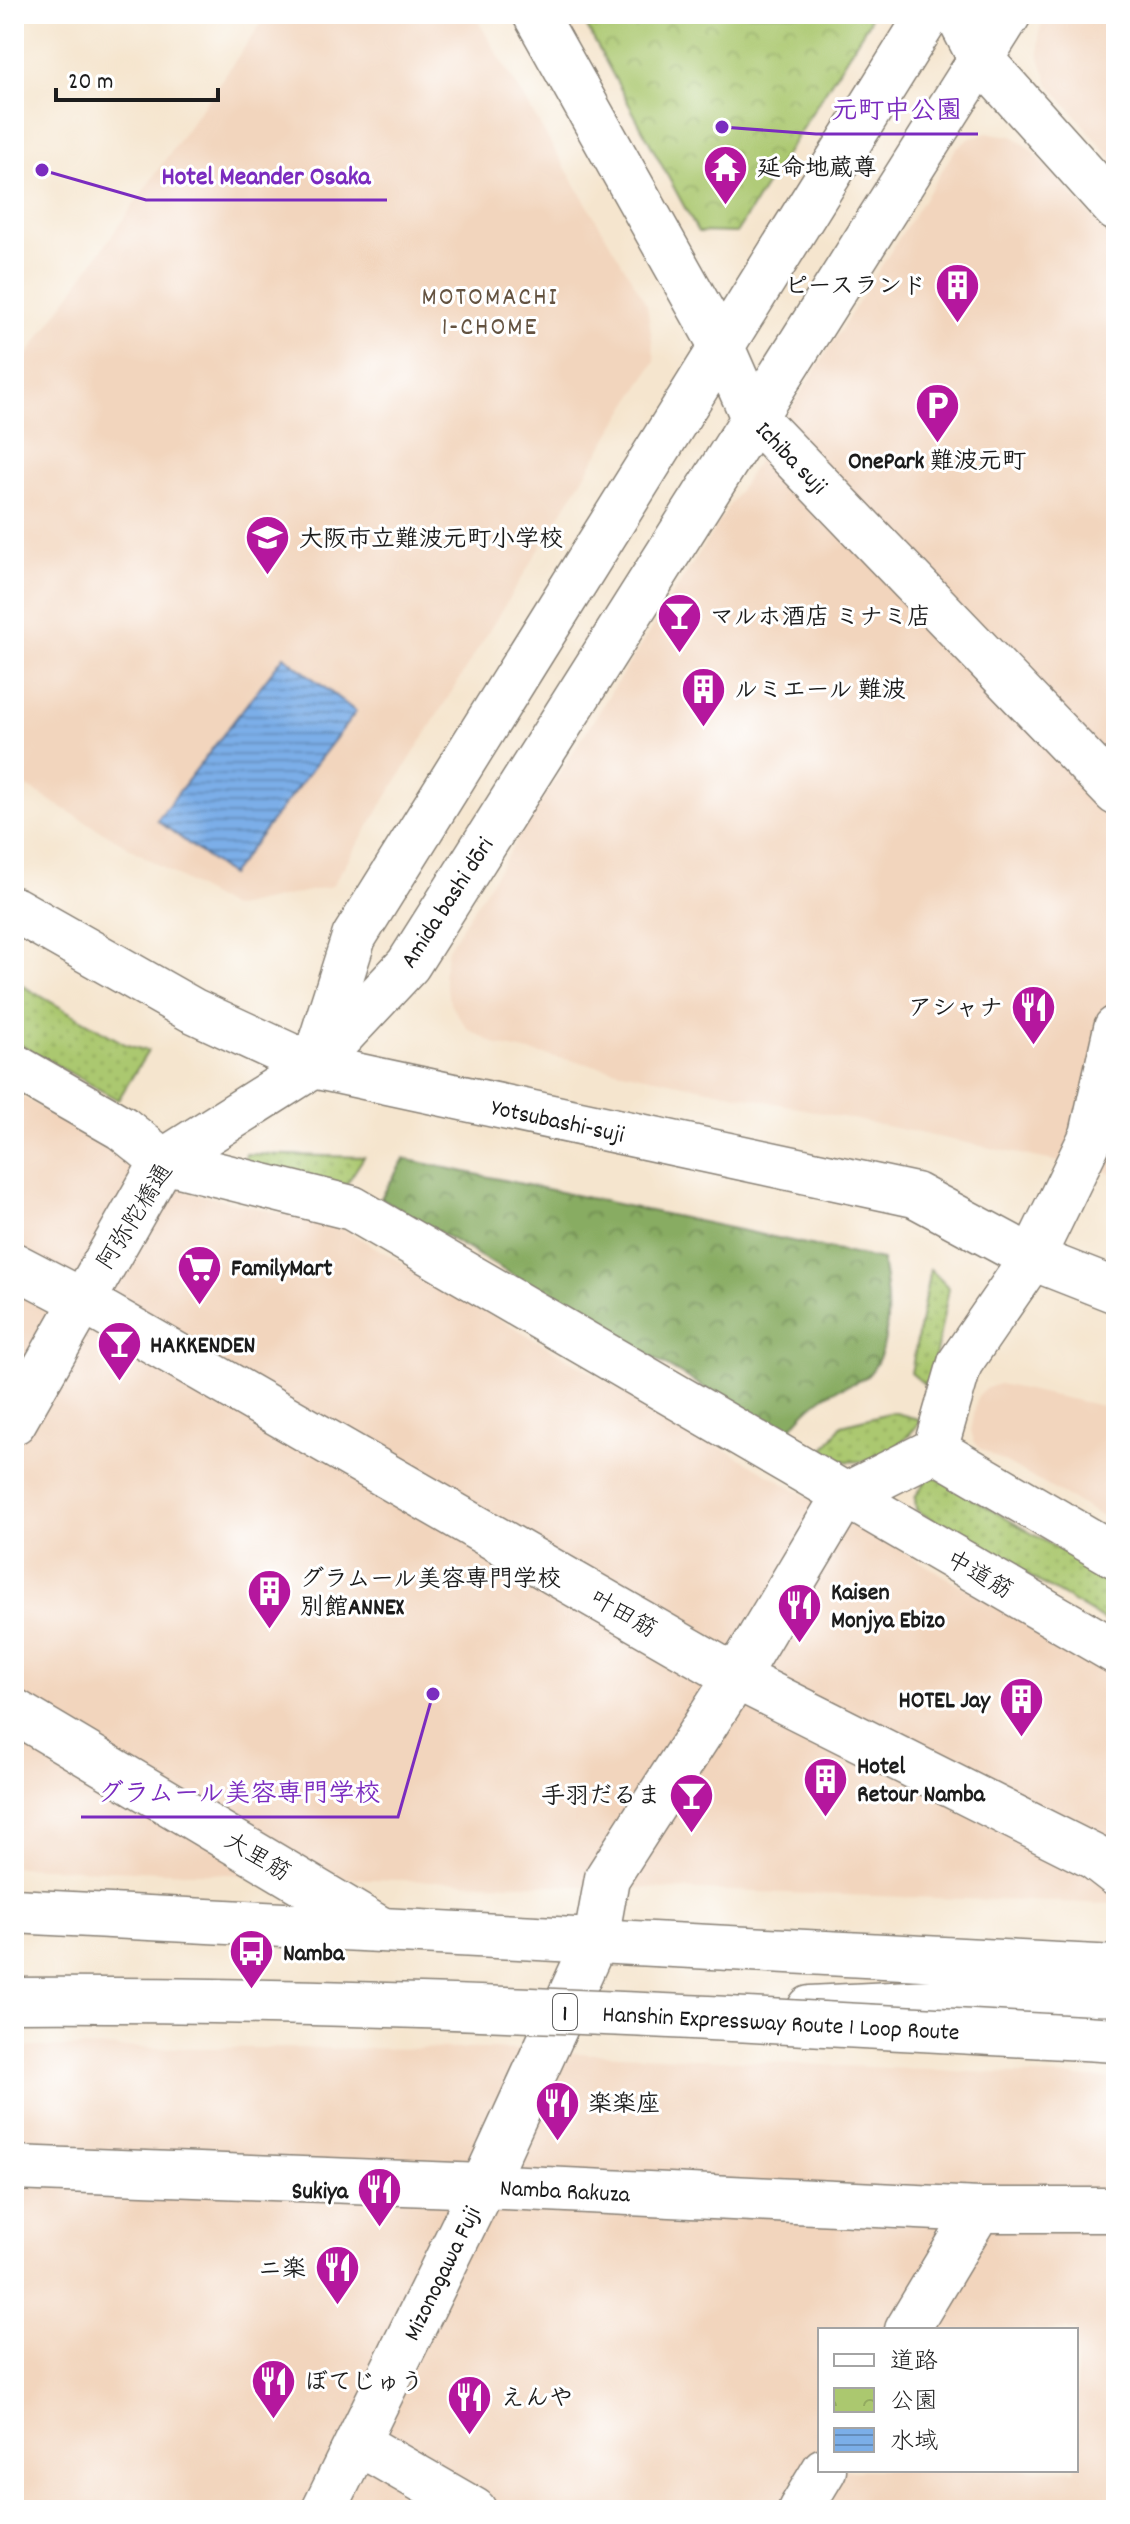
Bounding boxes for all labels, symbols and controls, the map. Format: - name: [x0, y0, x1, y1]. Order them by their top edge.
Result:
- scale bar: [56, 52, 218, 102]
- text: 20 m: [68, 66, 114, 100]
- callout: 元町中公園: [816, 84, 978, 134]
- text: 元町中公園: [832, 94, 962, 131]
- temple icon: 延命地蔵尊: [702, 143, 750, 206]
- callout: Hotel Meander Osaka: [146, 150, 387, 200]
- place label: 延命地蔵尊: [757, 153, 877, 187]
- text: Hotel Meander Osaka: [161, 160, 371, 197]
- building icon: ピースランド: [933, 261, 981, 324]
- place label: ピースランド: [784, 271, 926, 305]
- district label: MOTOMACHI 1-CHOME: [421, 280, 559, 347]
- parking icon: OnePark 難波元町: [913, 382, 961, 445]
- street label: Ichiba suji: [746, 415, 834, 504]
- place label: OnePark 難波元町: [848, 446, 1026, 480]
- school or university icon: 大阪市立難波元町小学校: [244, 514, 292, 577]
- place label: 大阪市立難波元町小学校: [299, 524, 563, 558]
- bar icon: マルホ酒店 ミナミ店: [655, 592, 703, 655]
- place label: マルホ酒店 ミナミ店: [710, 602, 931, 636]
- building icon: ルミエール 難波: [679, 665, 727, 728]
- place label: ルミエール 難波: [734, 675, 906, 709]
- street label: Amida bashi dōri: [393, 832, 504, 976]
- restaurant icon: アシャナ: [1010, 983, 1058, 1046]
- place label: アシャナ: [908, 993, 1003, 1027]
- street label: Yotsubashi-suji: [488, 1092, 627, 1154]
- street label: 阿弥陀橋通: [90, 1158, 183, 1277]
- supermarket icon: FamilyMart: [176, 1243, 224, 1306]
- place label: FamilyMart: [231, 1253, 332, 1287]
- bar icon: HAKKENDEN: [95, 1320, 143, 1383]
- place label: HAKKENDEN: [150, 1330, 255, 1364]
- street label: 中道筋: [939, 1544, 1018, 1609]
- place label: グラムール美容専門学校 別館ANNEX: [300, 1564, 561, 1626]
- building icon: グラムール美容専門学校 別館ANNEX: [245, 1568, 293, 1631]
- place label: Kaisen Monjya Ebizo: [831, 1577, 945, 1639]
- restaurant icon: Kaisen Monjya Ebizo: [776, 1581, 824, 1644]
- street label: 叶田筋: [583, 1583, 662, 1648]
- building icon: HOTEL Jay: [997, 1675, 1045, 1738]
- place label: HOTEL Jay: [898, 1685, 991, 1719]
- place label: Hotel Retour Namba: [857, 1751, 986, 1813]
- building icon: Hotel Retour Namba: [802, 1755, 850, 1818]
- callout: グラムール美容専門学校: [81, 1767, 398, 1817]
- bar icon: 手羽だるま: [668, 1771, 716, 1834]
- text: グラムール美容専門学校: [98, 1777, 380, 1814]
- place label: 手羽だるま: [541, 1781, 661, 1815]
- street label: 大里筋: [217, 1825, 296, 1892]
- bus stop icon: Namba: [228, 1928, 276, 1991]
- place label: Namba: [283, 1938, 345, 1972]
- road number: 1: [553, 1994, 577, 2030]
- street label: Hanshin Expressway Route 1 Loop Route: [601, 1999, 960, 2051]
- restaurant icon: 楽楽座: [533, 2079, 581, 2142]
- place label: 楽楽座: [588, 2089, 660, 2123]
- restaurant icon: Sukiya: [355, 2166, 403, 2229]
- street label: Namba Rakuza: [499, 2173, 632, 2213]
- place label: Sukiya: [292, 2176, 349, 2210]
- street label: Mizonogawa Fuji: [396, 2201, 491, 2347]
- restaurant icon: ニ楽: [313, 2244, 361, 2307]
- place label: ニ楽: [258, 2254, 306, 2288]
- legend: [818, 2328, 1078, 2472]
- text: 道路: [890, 2346, 938, 2380]
- restaurant icon: ぼてじゅう: [249, 2357, 297, 2420]
- place label: ぼてじゅう: [304, 2367, 424, 2401]
- restaurant icon: えんや: [446, 2373, 494, 2436]
- place label: えんや: [501, 2383, 573, 2417]
- text: 公園: [890, 2386, 938, 2420]
- text: 水域: [890, 2426, 938, 2460]

